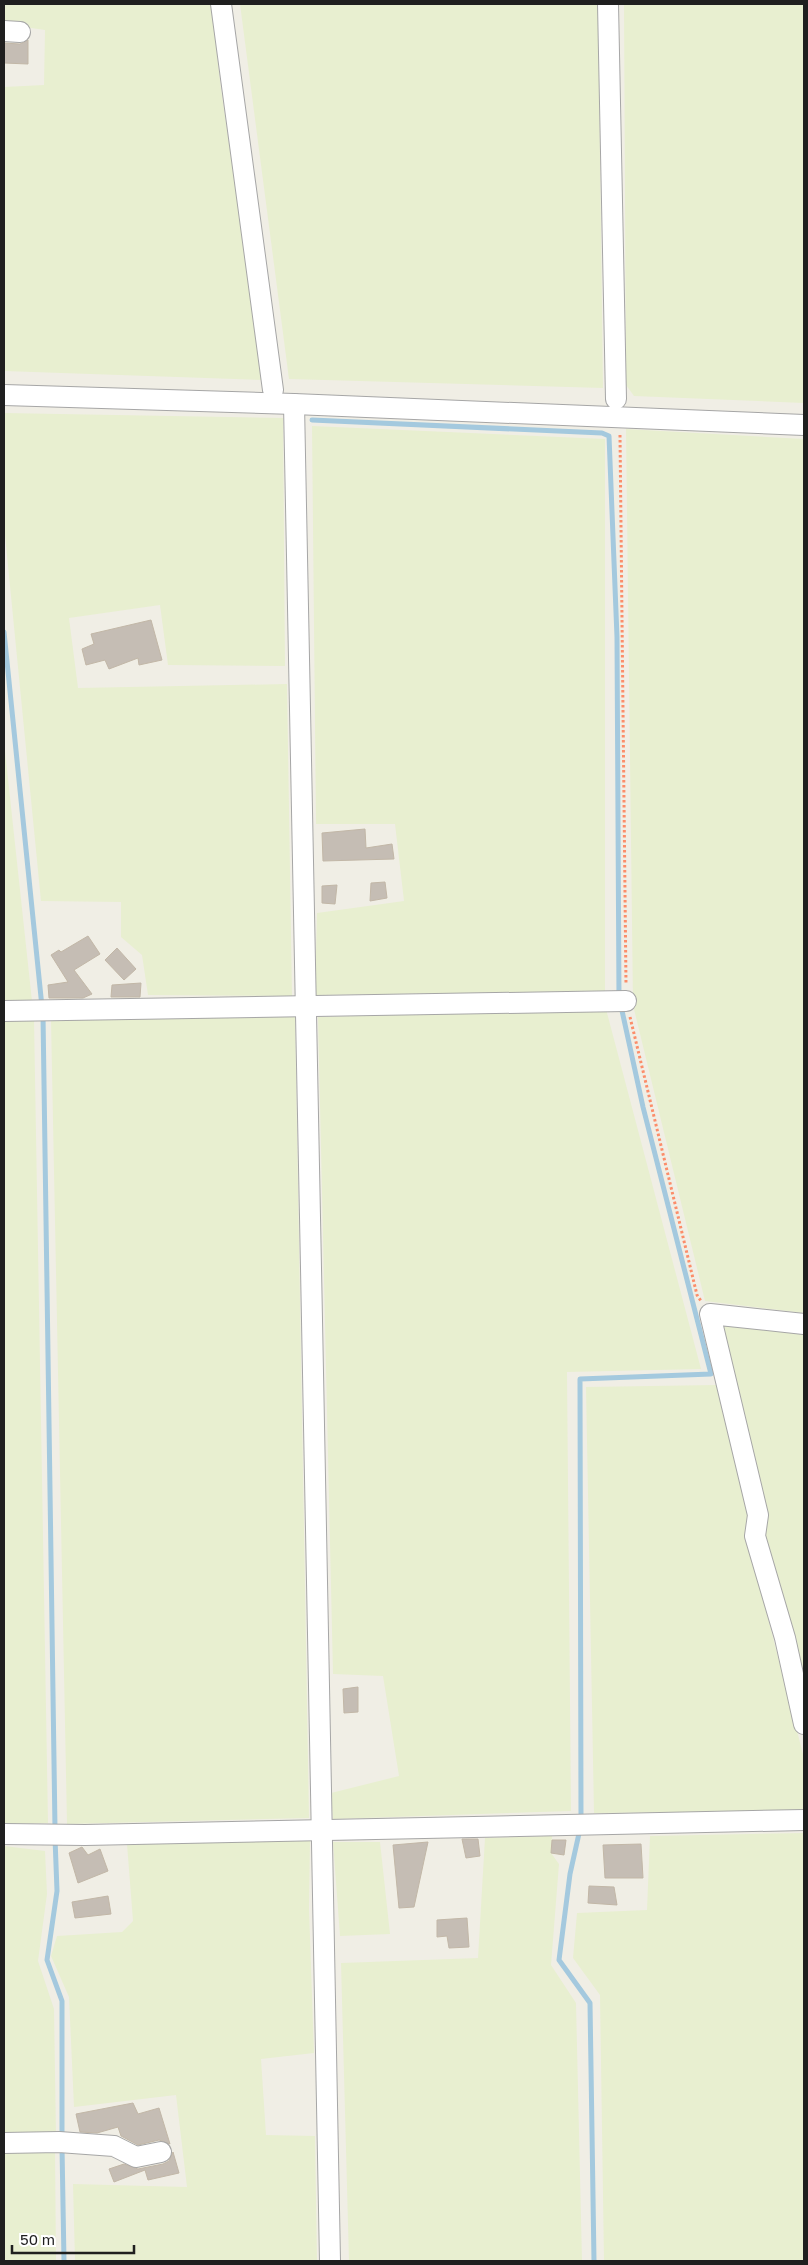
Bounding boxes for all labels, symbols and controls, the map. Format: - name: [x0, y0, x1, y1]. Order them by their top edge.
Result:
- scale bar: [12, 2222, 135, 2254]
- text: 50 m: [20, 2230, 55, 2248]

